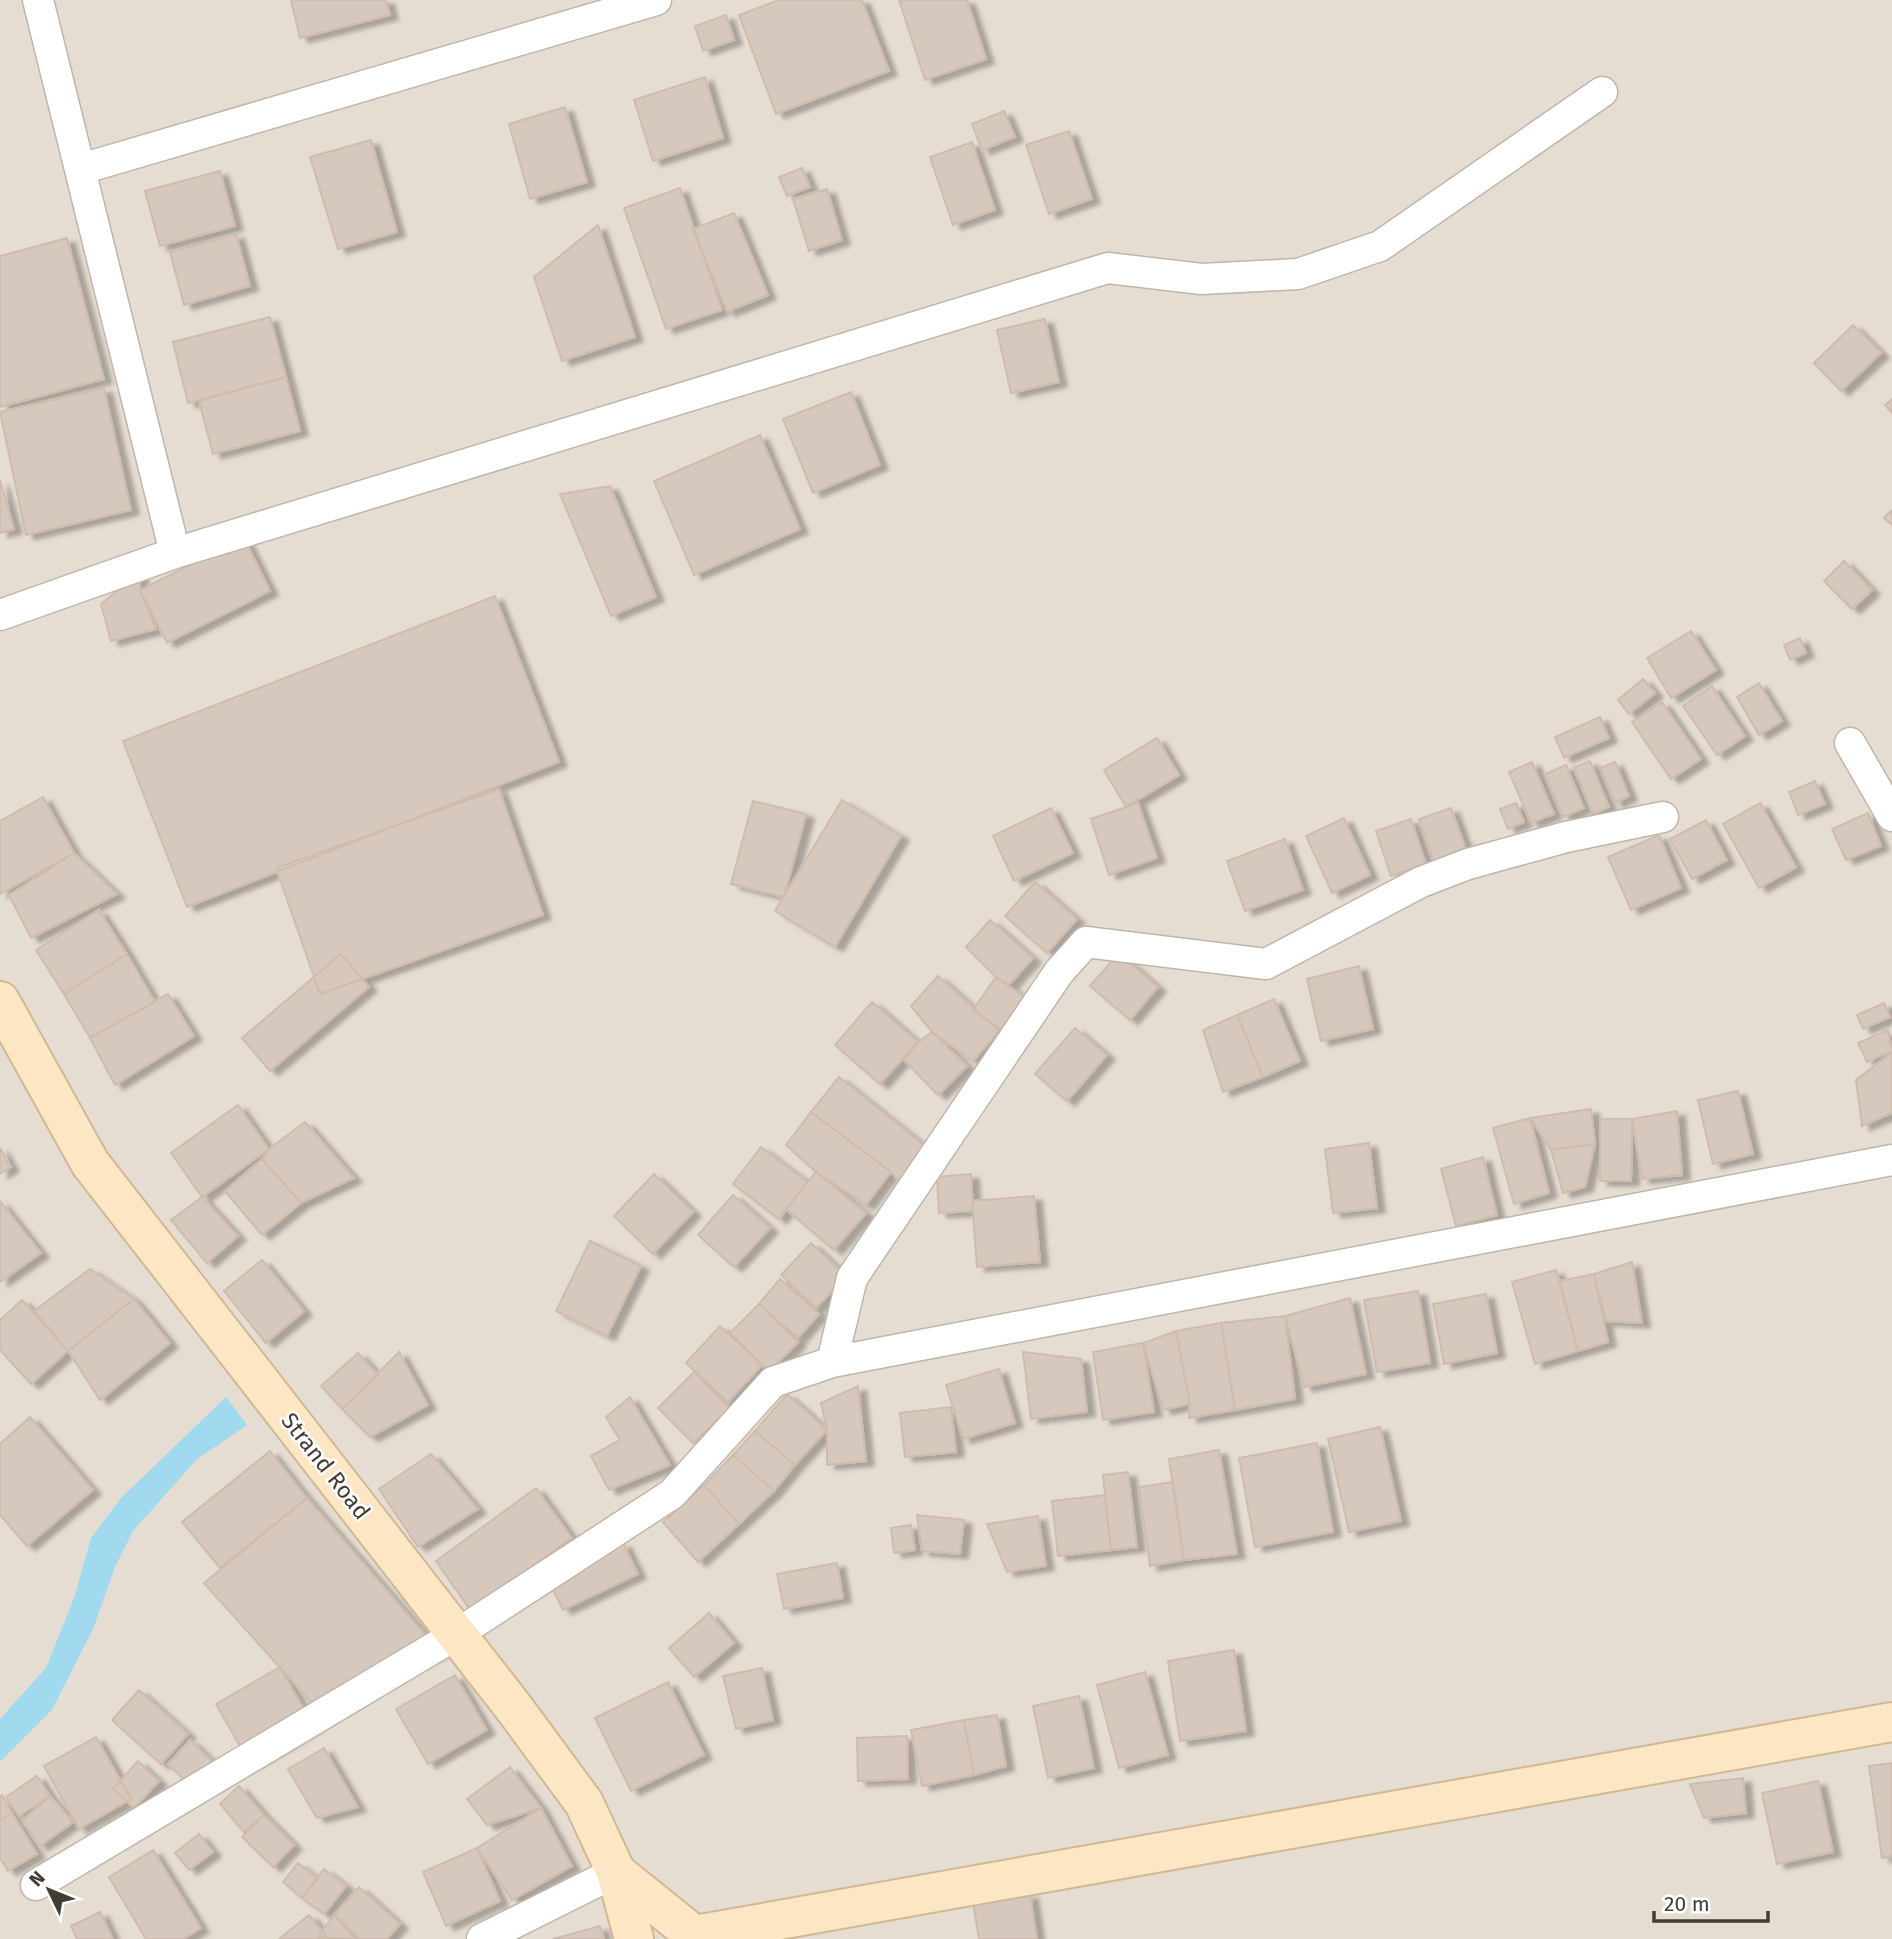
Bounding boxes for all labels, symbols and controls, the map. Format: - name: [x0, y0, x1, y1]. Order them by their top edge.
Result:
- street label: Strand Road: [276, 1407, 376, 1525]
- north arrow: [14, 1855, 84, 1925]
- text: N: [24, 1866, 50, 1891]
- scale bar: [1654, 1880, 1768, 1924]
- text: 20 m: [1664, 1891, 1710, 1917]

